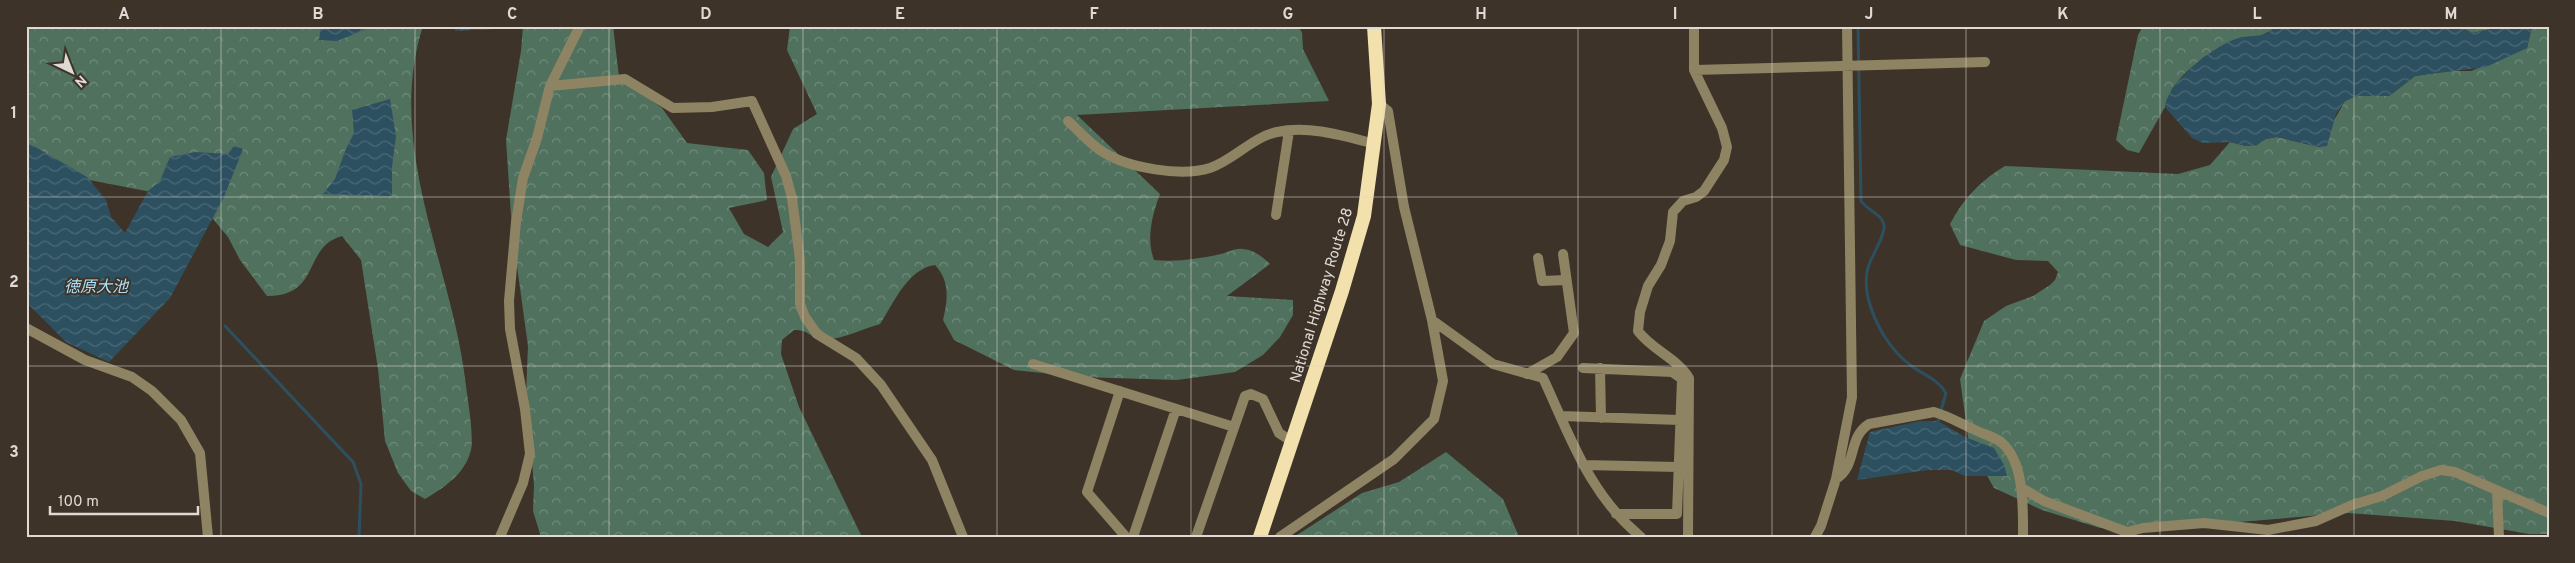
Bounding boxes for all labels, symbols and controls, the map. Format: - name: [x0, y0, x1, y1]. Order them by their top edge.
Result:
- text: A: [118, 5, 130, 25]
- text: B: [312, 5, 324, 25]
- text: C: [507, 5, 517, 25]
- text: D: [700, 5, 712, 25]
- text: E: [895, 5, 905, 25]
- text: F: [1089, 5, 1099, 25]
- text: G: [1283, 5, 1293, 25]
- text: H: [1475, 5, 1487, 25]
- text: I: [1673, 5, 1677, 25]
- text: J: [1865, 5, 1873, 25]
- text: K: [2057, 5, 2069, 25]
- text: L: [2252, 5, 2262, 25]
- text: M: [2445, 5, 2457, 25]
- north arrow: [48, 48, 98, 98]
- text: N: [70, 71, 89, 90]
- text: 1: [11, 104, 17, 124]
- street label: National Highway Route 28: [1287, 206, 1358, 385]
- text: 2: [9, 273, 19, 293]
- water label: 徳原大池: [64, 278, 130, 298]
- text: 3: [9, 443, 19, 463]
- scale bar: [50, 483, 198, 515]
- text: 100 m: [58, 493, 99, 512]

